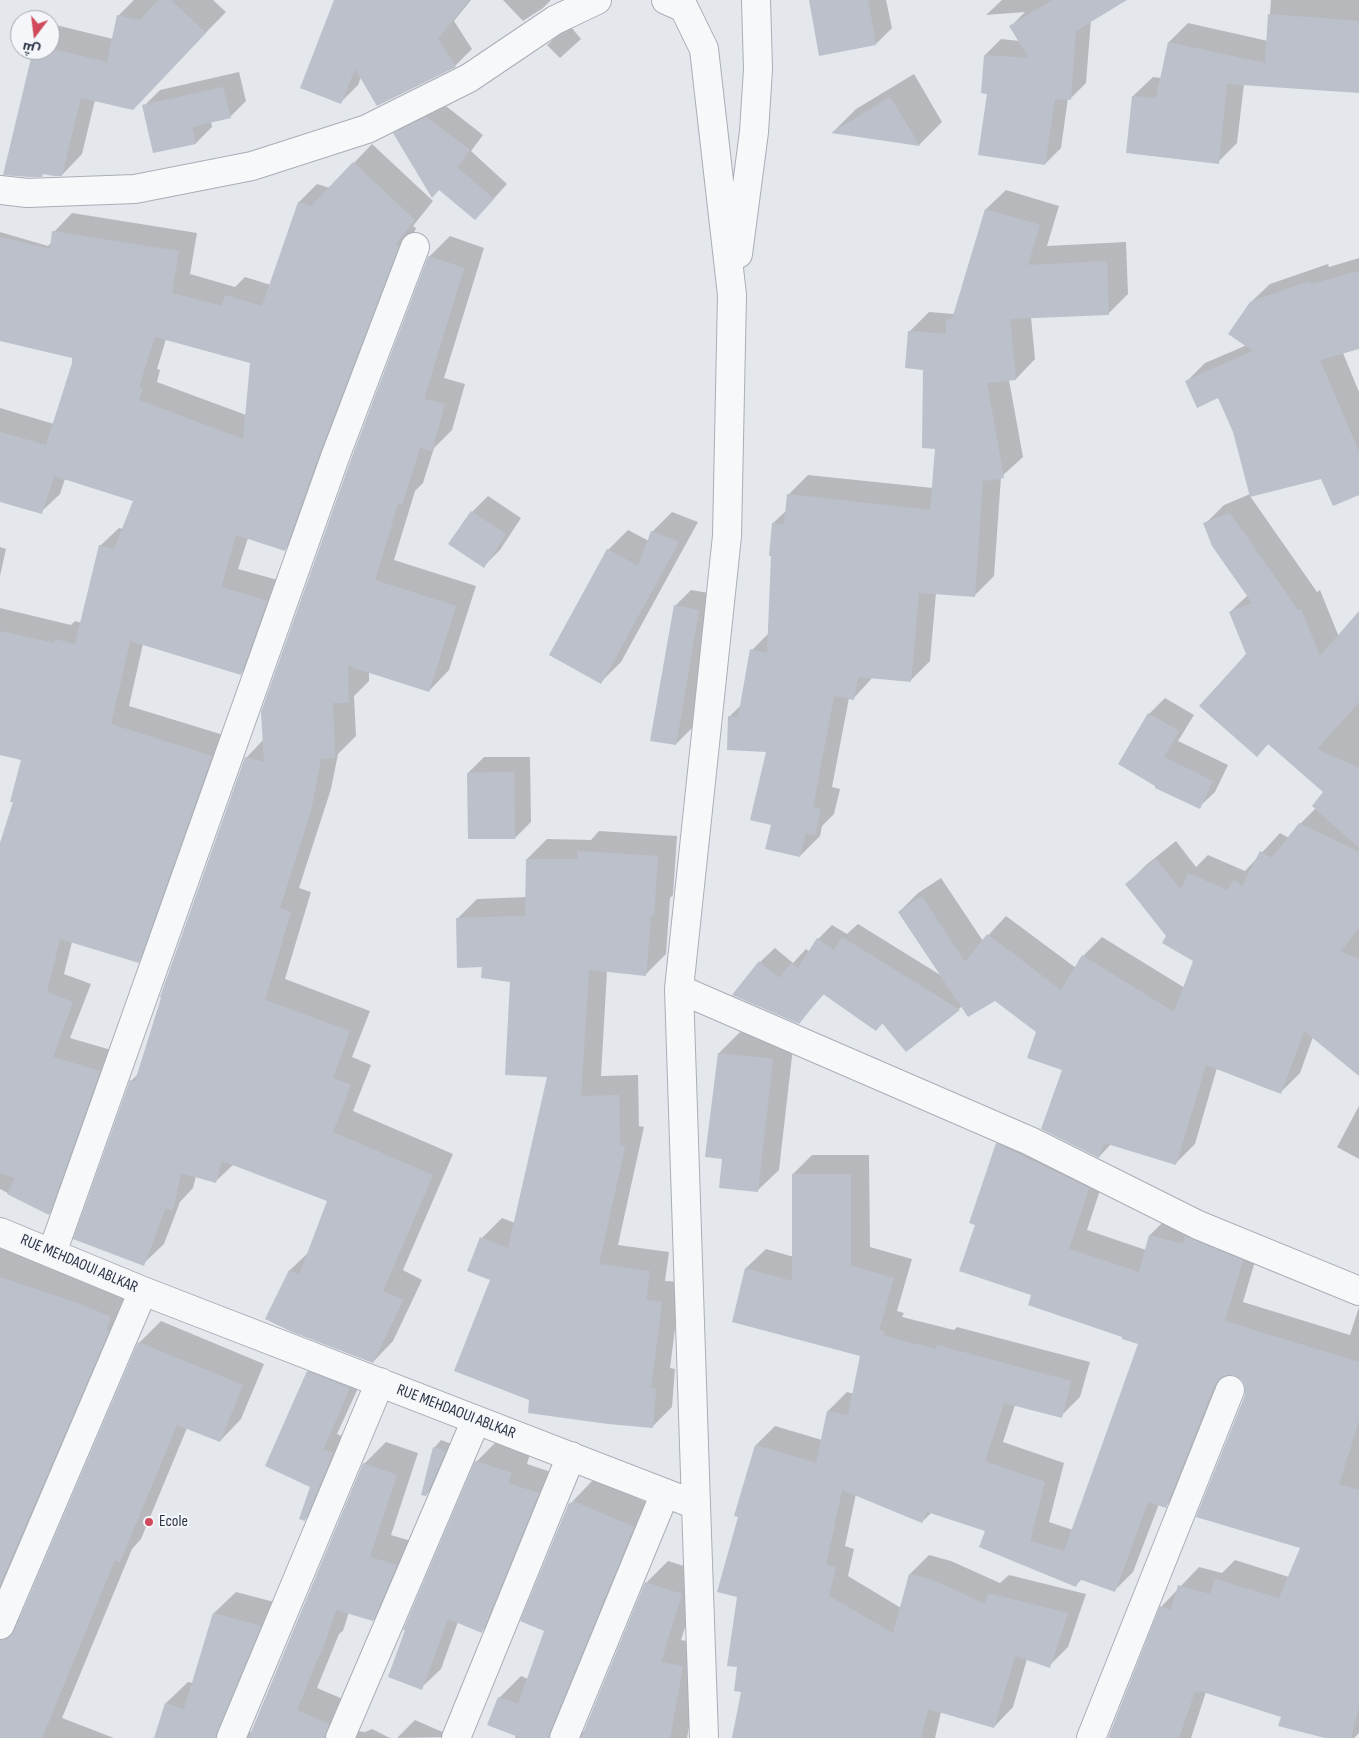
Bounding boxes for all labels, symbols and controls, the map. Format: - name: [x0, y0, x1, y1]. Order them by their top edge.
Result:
- north arrow: [10, 10, 60, 60]
- text: ش: [20, 38, 42, 60]
- street label: RUE MEHDAOUI ABLKAR: [17, 1231, 141, 1297]
- street label: RUE MEHDAOUI ABLKAR: [394, 1380, 518, 1444]
- place label: Ecole: [159, 1512, 188, 1532]
- marker: Ecole: [143, 1516, 155, 1528]

